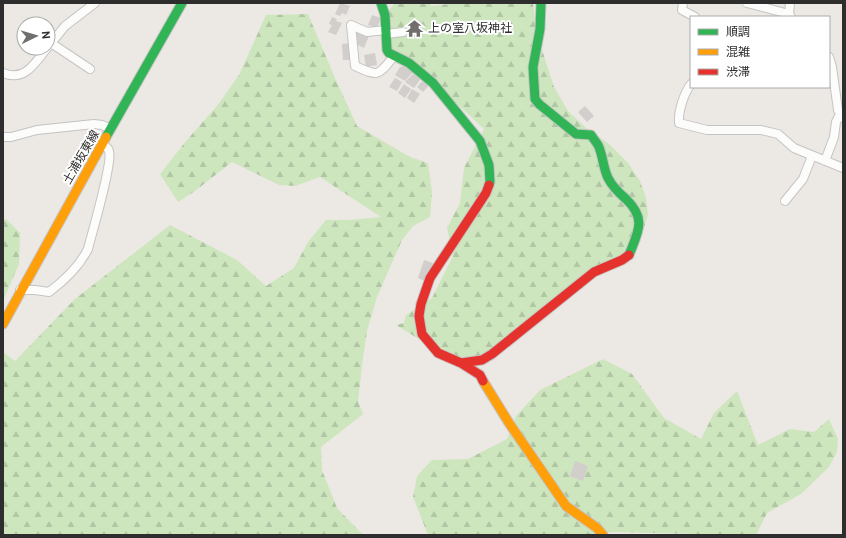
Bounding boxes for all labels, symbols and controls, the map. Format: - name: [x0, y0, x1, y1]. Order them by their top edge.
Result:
- north arrow: [16, 16, 56, 56]
- legend: [690, 16, 830, 88]
- temple icon: 上の室八坂神社: [405, 18, 425, 38]
- place label: 上の室八坂神社: [428, 21, 512, 35]
- text: 順調: [726, 25, 750, 39]
- text: N: [39, 31, 52, 40]
- text: 混雑: [726, 45, 750, 59]
- text: 渋滞: [726, 65, 750, 79]
- street label: 土浦坂東線: [60, 128, 102, 186]

